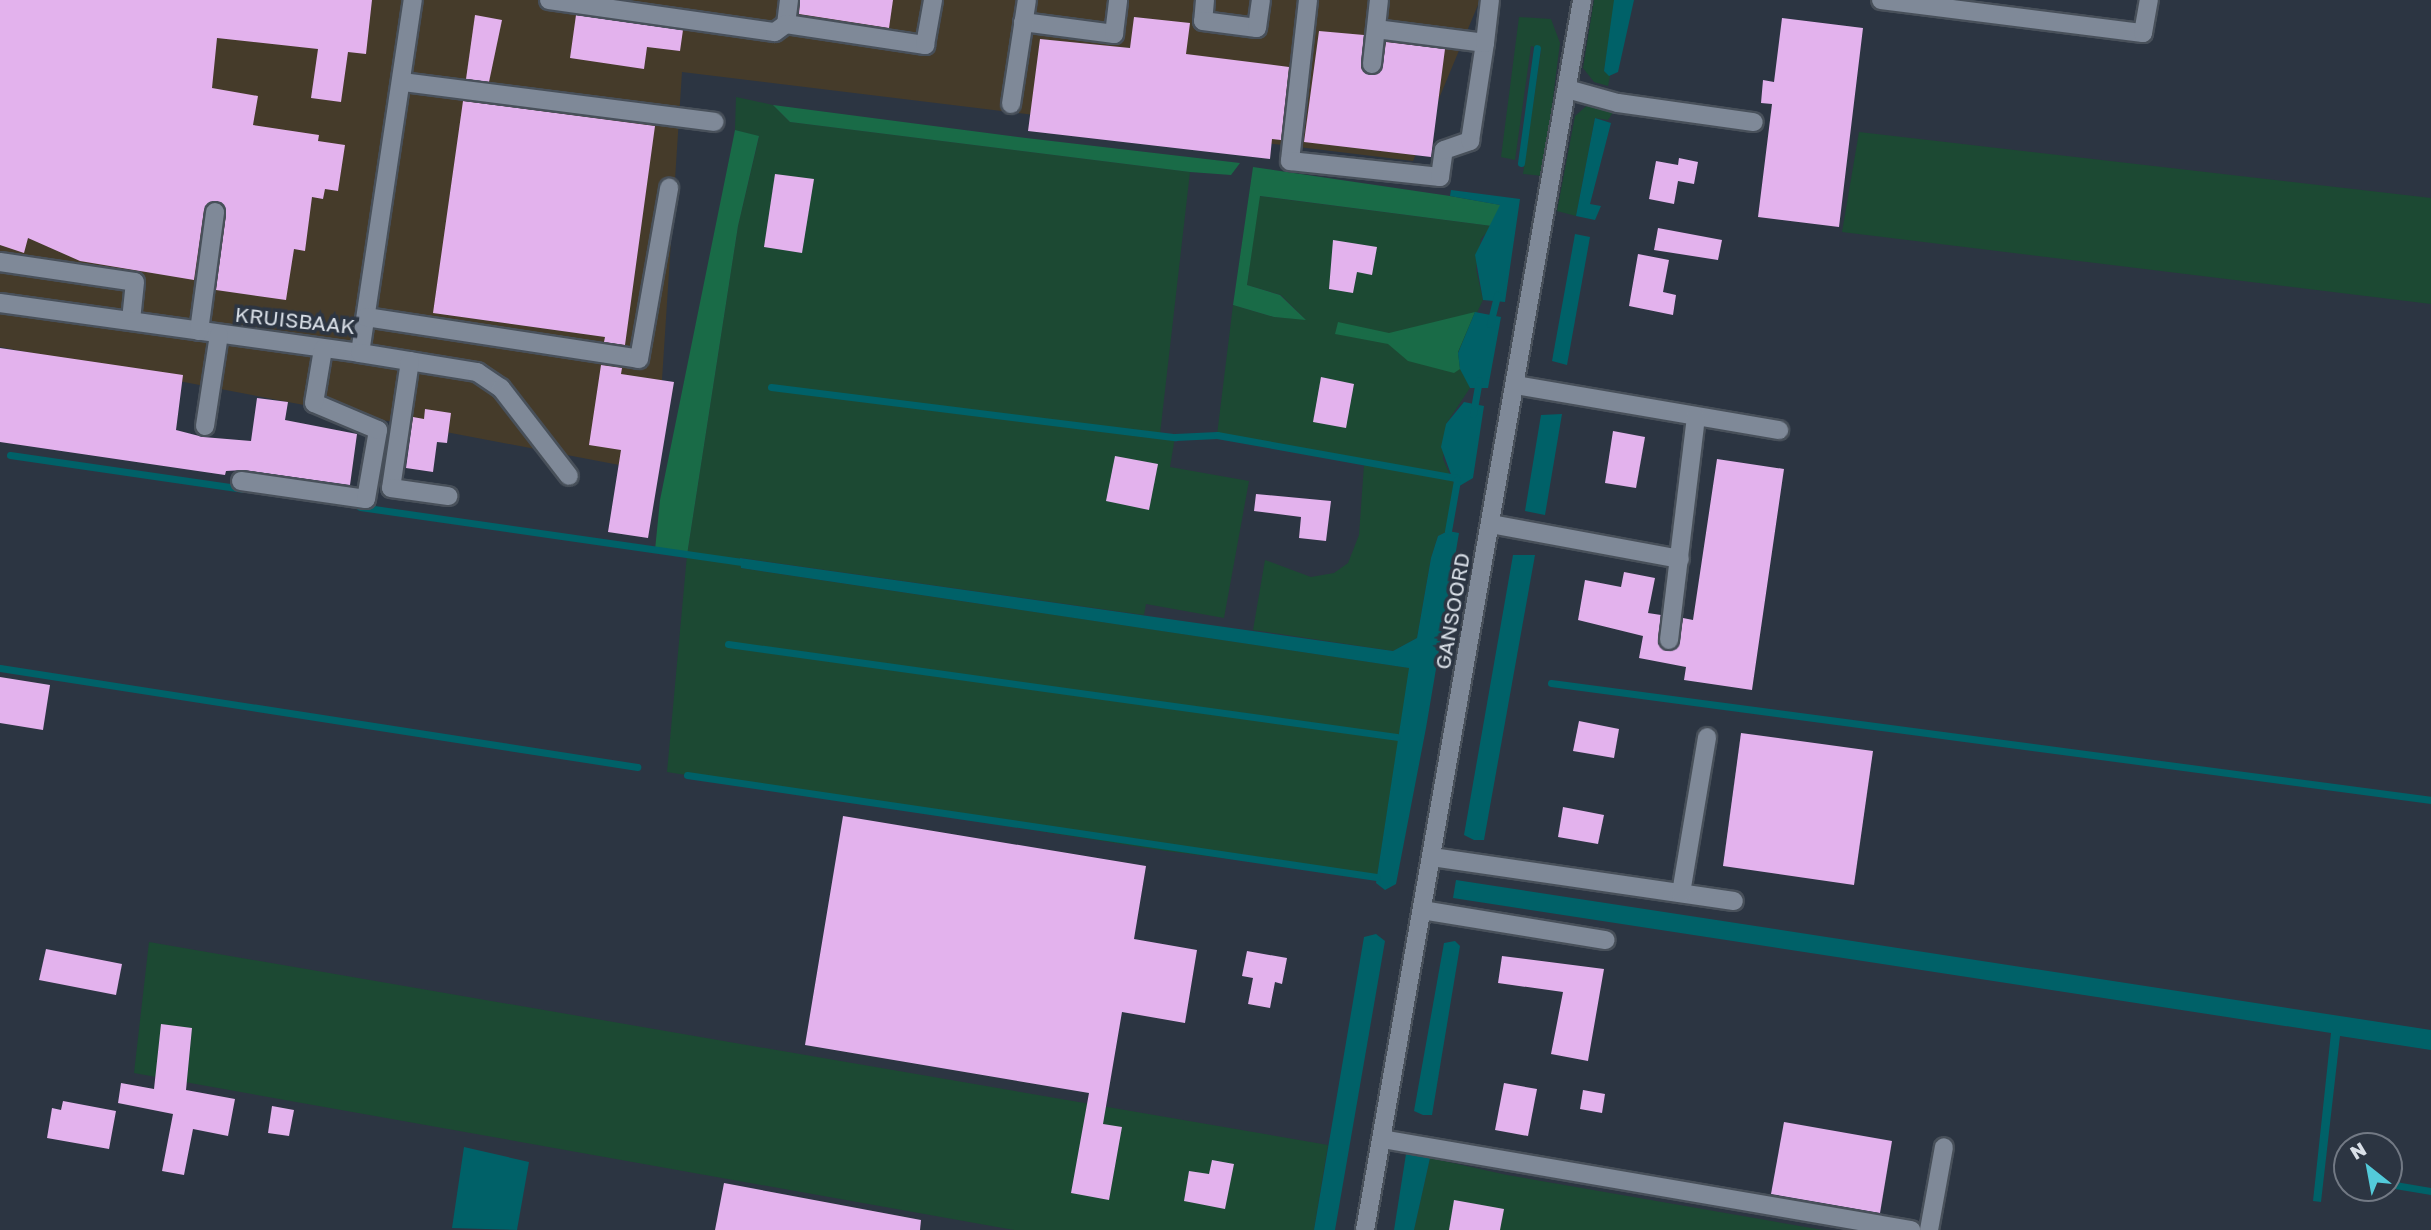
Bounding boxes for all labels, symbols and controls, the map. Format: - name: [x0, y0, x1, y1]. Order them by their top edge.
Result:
- street label: KRUISBAAK: [234, 301, 356, 339]
- street label: GANSOORD: [1429, 551, 1475, 671]
- north arrow: [2333, 1132, 2403, 1202]
- text: N: [2346, 1137, 2370, 1164]

